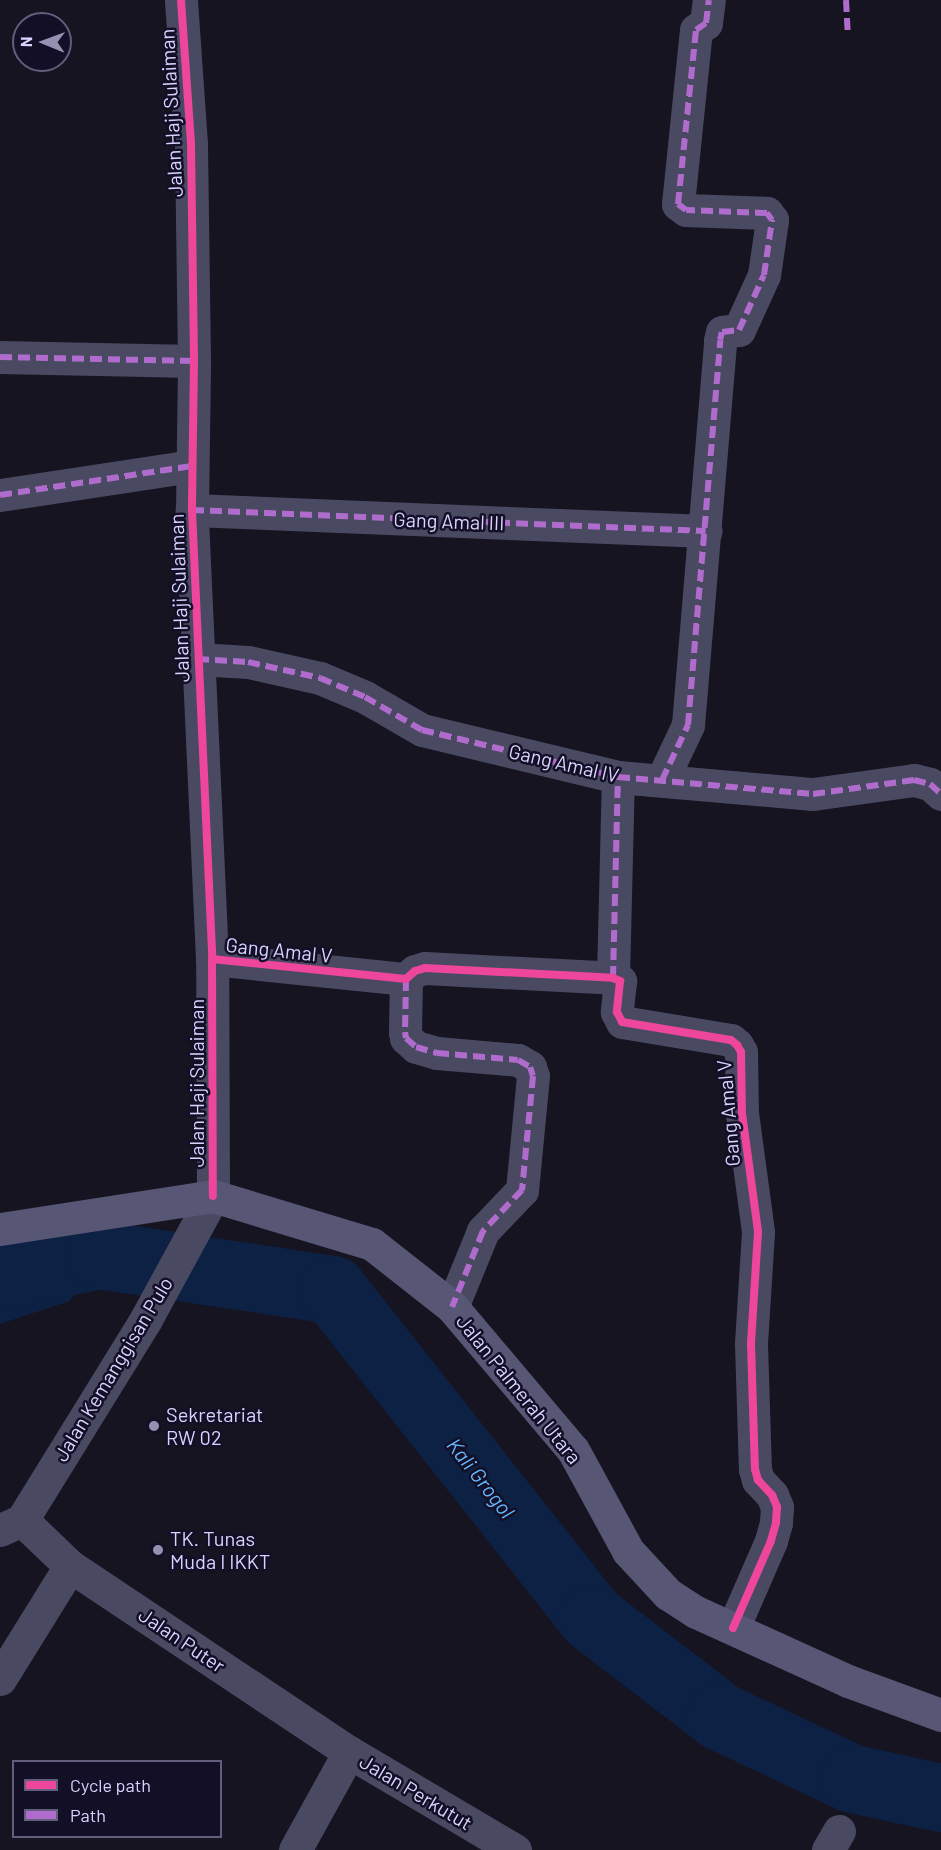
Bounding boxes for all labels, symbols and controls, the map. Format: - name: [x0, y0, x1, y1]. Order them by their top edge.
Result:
- north arrow: [12, 12, 72, 72]
- street label: Jalan Haji Sulaiman: [155, 28, 187, 198]
- text: N: [16, 36, 35, 47]
- street label: Gang Amal III: [393, 507, 505, 535]
- street label: Jalan Haji Sulaiman: [164, 513, 194, 683]
- street label: Gang Amal IV: [507, 739, 621, 787]
- street label: Gang Amal V: [224, 932, 334, 968]
- street label: Jalan Haji Sulaiman: [184, 999, 208, 1167]
- street label: Gang Amal V: [711, 1059, 745, 1167]
- street label: Jalan Kemanggisan Pulo: [48, 1273, 178, 1465]
- street label: Jalan Palmerah Utara: [451, 1309, 587, 1469]
- place label: Sekretariat RW 02: [166, 1402, 263, 1449]
- marker: Sekretariat RW 02: [147, 1419, 161, 1433]
- water label: Kali Grogol: [442, 1433, 520, 1523]
- place label: TK. Tunas Muda I IKKT: [170, 1526, 270, 1573]
- marker: TK. Tunas Muda I IKKT: [151, 1543, 165, 1557]
- street label: Jalan Puter: [134, 1602, 230, 1678]
- street label: Jalan Perkutut: [355, 1749, 477, 1835]
- legend: [12, 1760, 222, 1838]
- text: Cycle path: [70, 1774, 151, 1796]
- text: Path: [70, 1804, 106, 1826]

